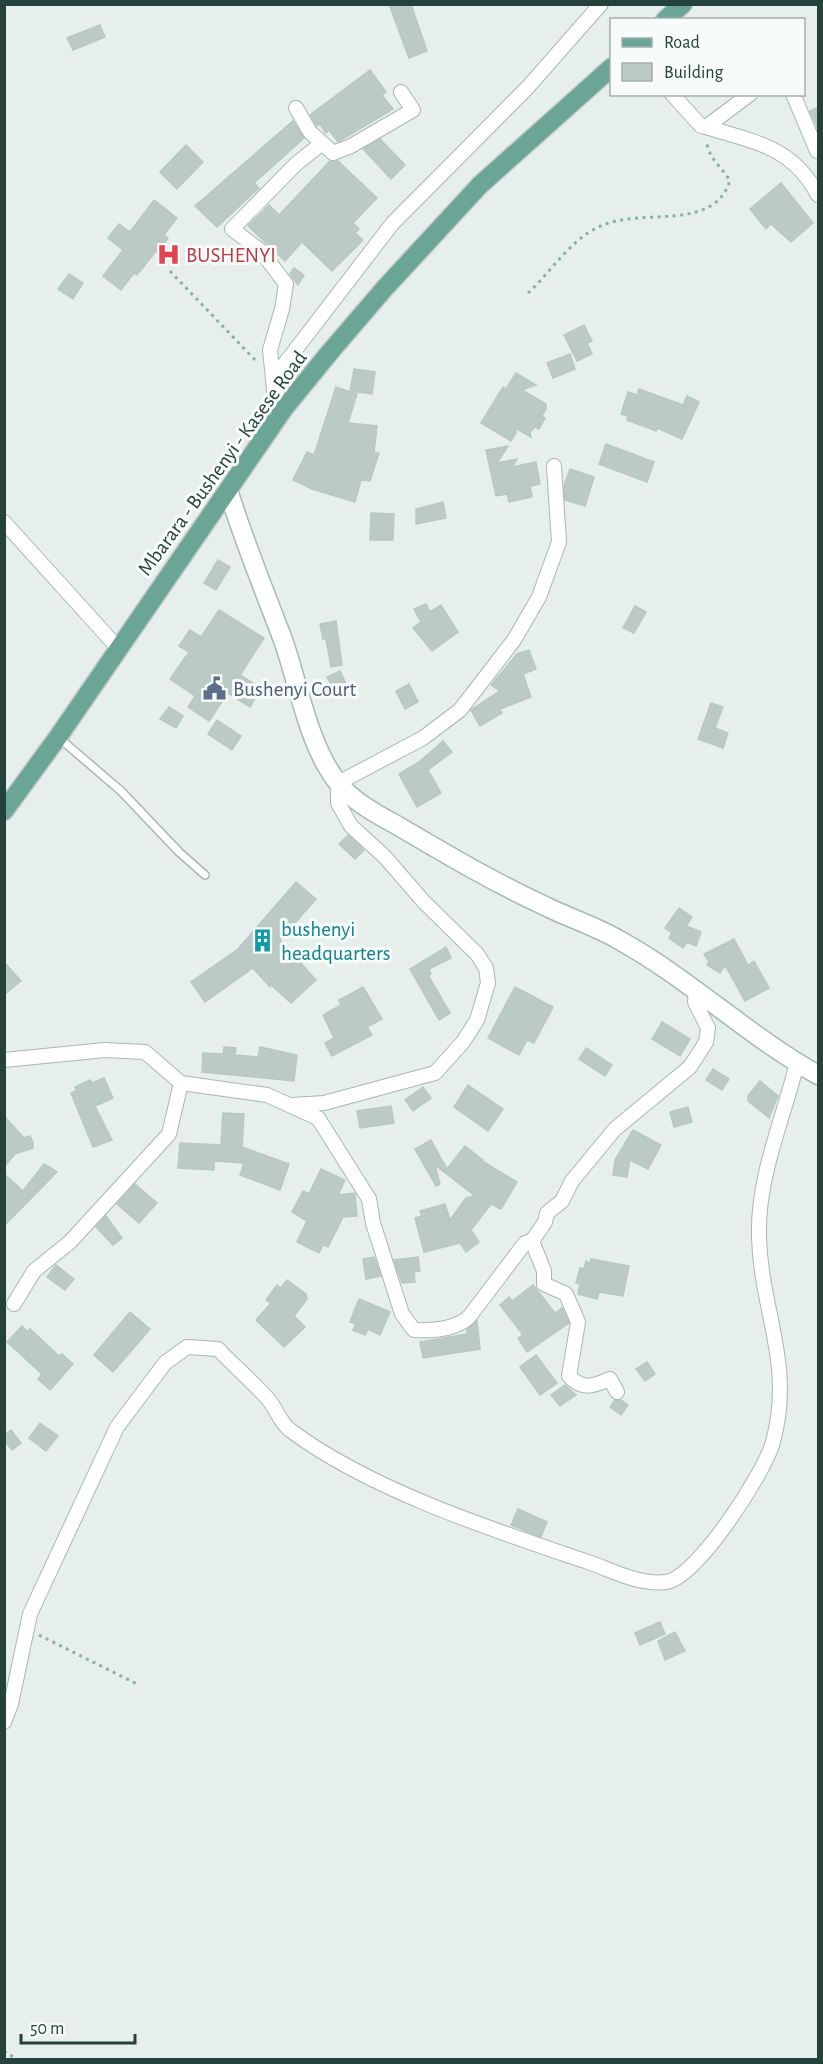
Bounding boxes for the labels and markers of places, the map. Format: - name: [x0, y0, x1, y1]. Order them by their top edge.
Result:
- hospital icon: BUSHENYI: [155, 242, 181, 268]
- place label: BUSHENYI: [186, 245, 276, 266]
- public building icon: Bushenyi Court: [202, 676, 228, 702]
- place label: Bushenyi Court: [233, 679, 356, 700]
- place label: bushenyi headquarters: [281, 919, 391, 964]
- building icon: bushenyi headquarters: [250, 928, 276, 954]

